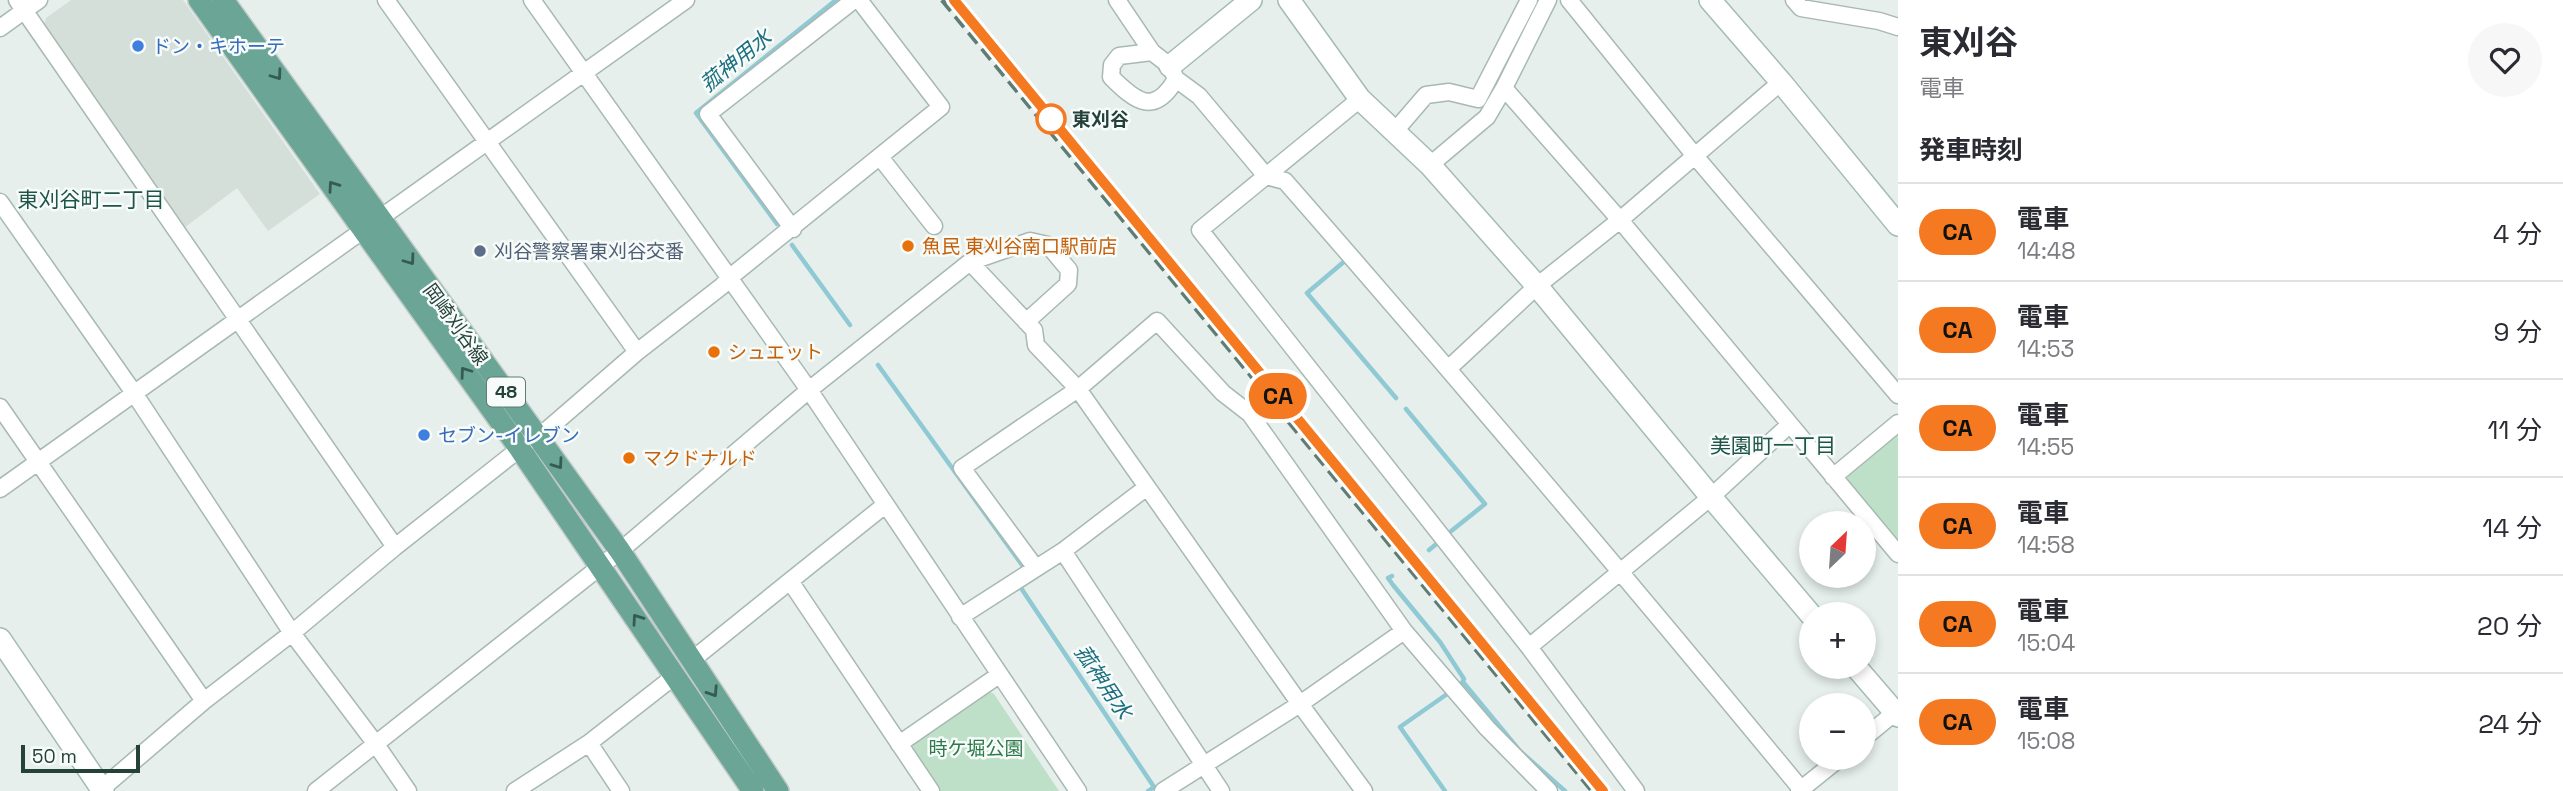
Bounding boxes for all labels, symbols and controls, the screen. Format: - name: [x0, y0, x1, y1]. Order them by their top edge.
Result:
- water label: 菰神用水: [695, 22, 778, 98]
- text: 東刈谷: [1919, 22, 2018, 64]
- button: heart: [2468, 23, 2542, 97]
- place label: ドン・キホーテ: [152, 34, 285, 59]
- marker: ドン・キホーテ: [130, 38, 146, 54]
- one-way arrow: [269, 67, 281, 80]
- text: 電車: [1919, 73, 1965, 103]
- marker: 東刈谷: [1036, 104, 1066, 134]
- place label: 東刈谷: [1072, 107, 1129, 132]
- text: 発車時刻: [1919, 133, 2023, 167]
- one-way arrow: [329, 181, 341, 194]
- district label: 東刈谷町二丁目: [18, 186, 165, 213]
- text: 電車: [2017, 202, 2069, 236]
- text: CA: [1942, 216, 1973, 247]
- text: 4 分: [2493, 217, 2542, 251]
- place label: 魚民 東刈谷南口駅前店: [922, 234, 1117, 259]
- text: 14:48: [2017, 236, 2076, 266]
- marker: 魚民 東刈谷南口駅前店: [900, 238, 916, 254]
- place label: 刈谷警察署東刈谷交番: [494, 239, 684, 264]
- marker: 刈谷警察署東刈谷交番: [472, 243, 488, 259]
- one-way arrow: [402, 252, 414, 265]
- street label: 岡崎刈谷線: [418, 279, 494, 370]
- text: 電車: [2017, 300, 2069, 334]
- text: CA: [1942, 314, 1973, 345]
- text: 9 分: [2493, 315, 2542, 349]
- text: 14:53: [2017, 334, 2074, 364]
- place label: シュエット: [728, 340, 823, 365]
- marker: シュエット: [706, 344, 722, 360]
- one-way arrow: [461, 367, 473, 380]
- line badge: CA: [1246, 373, 1310, 419]
- road number: 48: [487, 378, 525, 406]
- text: CA: [1263, 380, 1293, 411]
- text: 電車: [2017, 398, 2069, 432]
- text: CA: [1942, 412, 1973, 443]
- text: 11 分: [2488, 413, 2542, 447]
- place label: セブン-イレブン: [438, 423, 580, 448]
- marker: セブン-イレブン: [416, 427, 432, 443]
- district label: 美園町一丁目: [1710, 432, 1836, 459]
- text: 14:55: [2017, 432, 2074, 462]
- place label: マクドナルド: [643, 446, 757, 471]
- marker: マクドナルド: [621, 450, 637, 466]
- one-way arrow: [550, 456, 562, 469]
- text: 電車: [2017, 496, 2069, 530]
- text: CA: [1942, 510, 1973, 541]
- north arrow: [1799, 511, 1876, 588]
- map controls: [1799, 511, 1876, 770]
- text: 14 分: [2482, 511, 2542, 545]
- text: 14:58: [2017, 530, 2075, 560]
- text: 電車: [2017, 594, 2069, 628]
- button: +: [1799, 602, 1876, 679]
- text: CA: [1942, 608, 1973, 639]
- text: 20 分: [2477, 609, 2542, 643]
- one-way arrow: [633, 614, 645, 627]
- text: 15:04: [2017, 628, 2075, 658]
- water label: 菰神用水: [1069, 639, 1139, 726]
- one-way arrow: [705, 685, 718, 698]
- text: 電車: [2017, 692, 2069, 726]
- button: −: [1799, 693, 1876, 770]
- text: CA: [1942, 706, 1973, 737]
- text: 24 分: [2478, 707, 2542, 741]
- text: 15:08: [2017, 726, 2075, 756]
- park label: 時ケ堀公園: [928, 736, 1024, 761]
- scale bar: [21, 742, 140, 774]
- text: 50 m: [32, 744, 77, 769]

